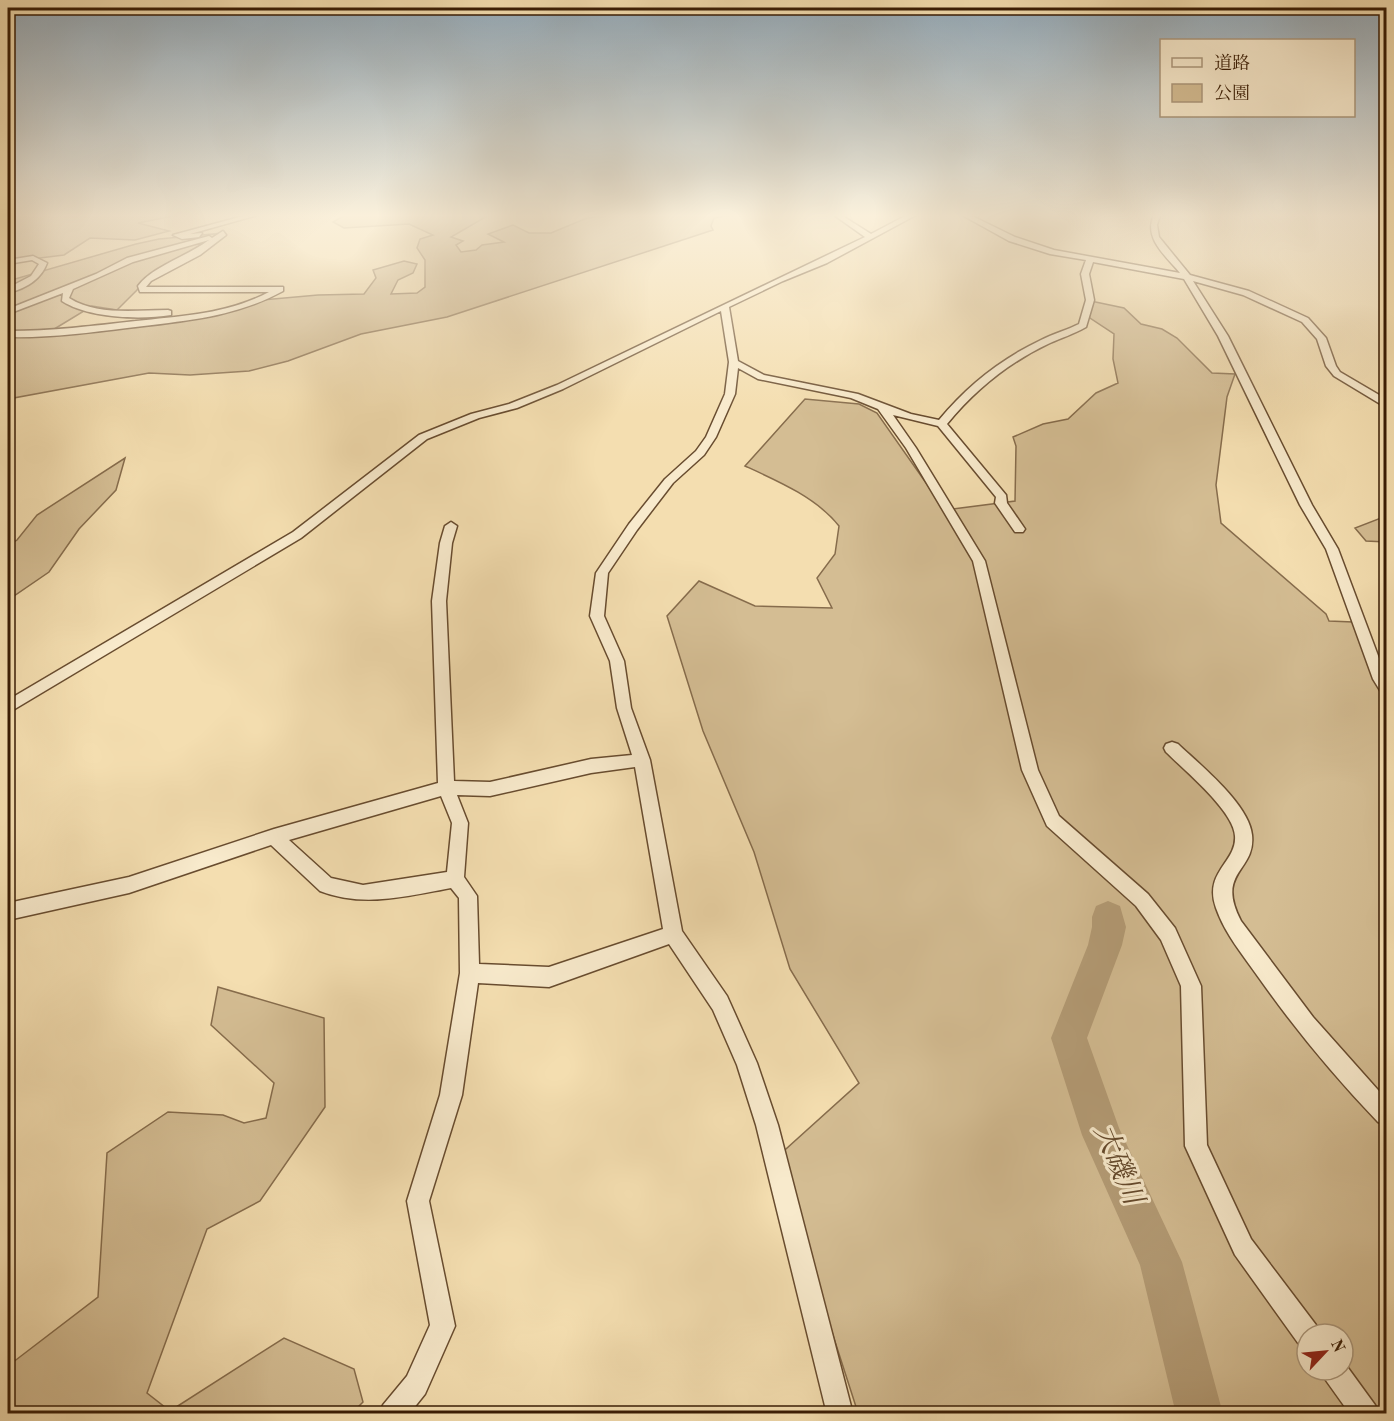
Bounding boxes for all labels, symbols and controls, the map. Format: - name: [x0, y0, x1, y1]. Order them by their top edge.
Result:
- legend: [1160, 39, 1355, 117]
- text: 道路: [1214, 53, 1250, 73]
- text: 公園: [1214, 84, 1250, 103]
- water label: 大磯川: [1088, 1120, 1150, 1212]
- north arrow: [1295, 1322, 1355, 1382]
- text: N: [1327, 1337, 1347, 1356]

